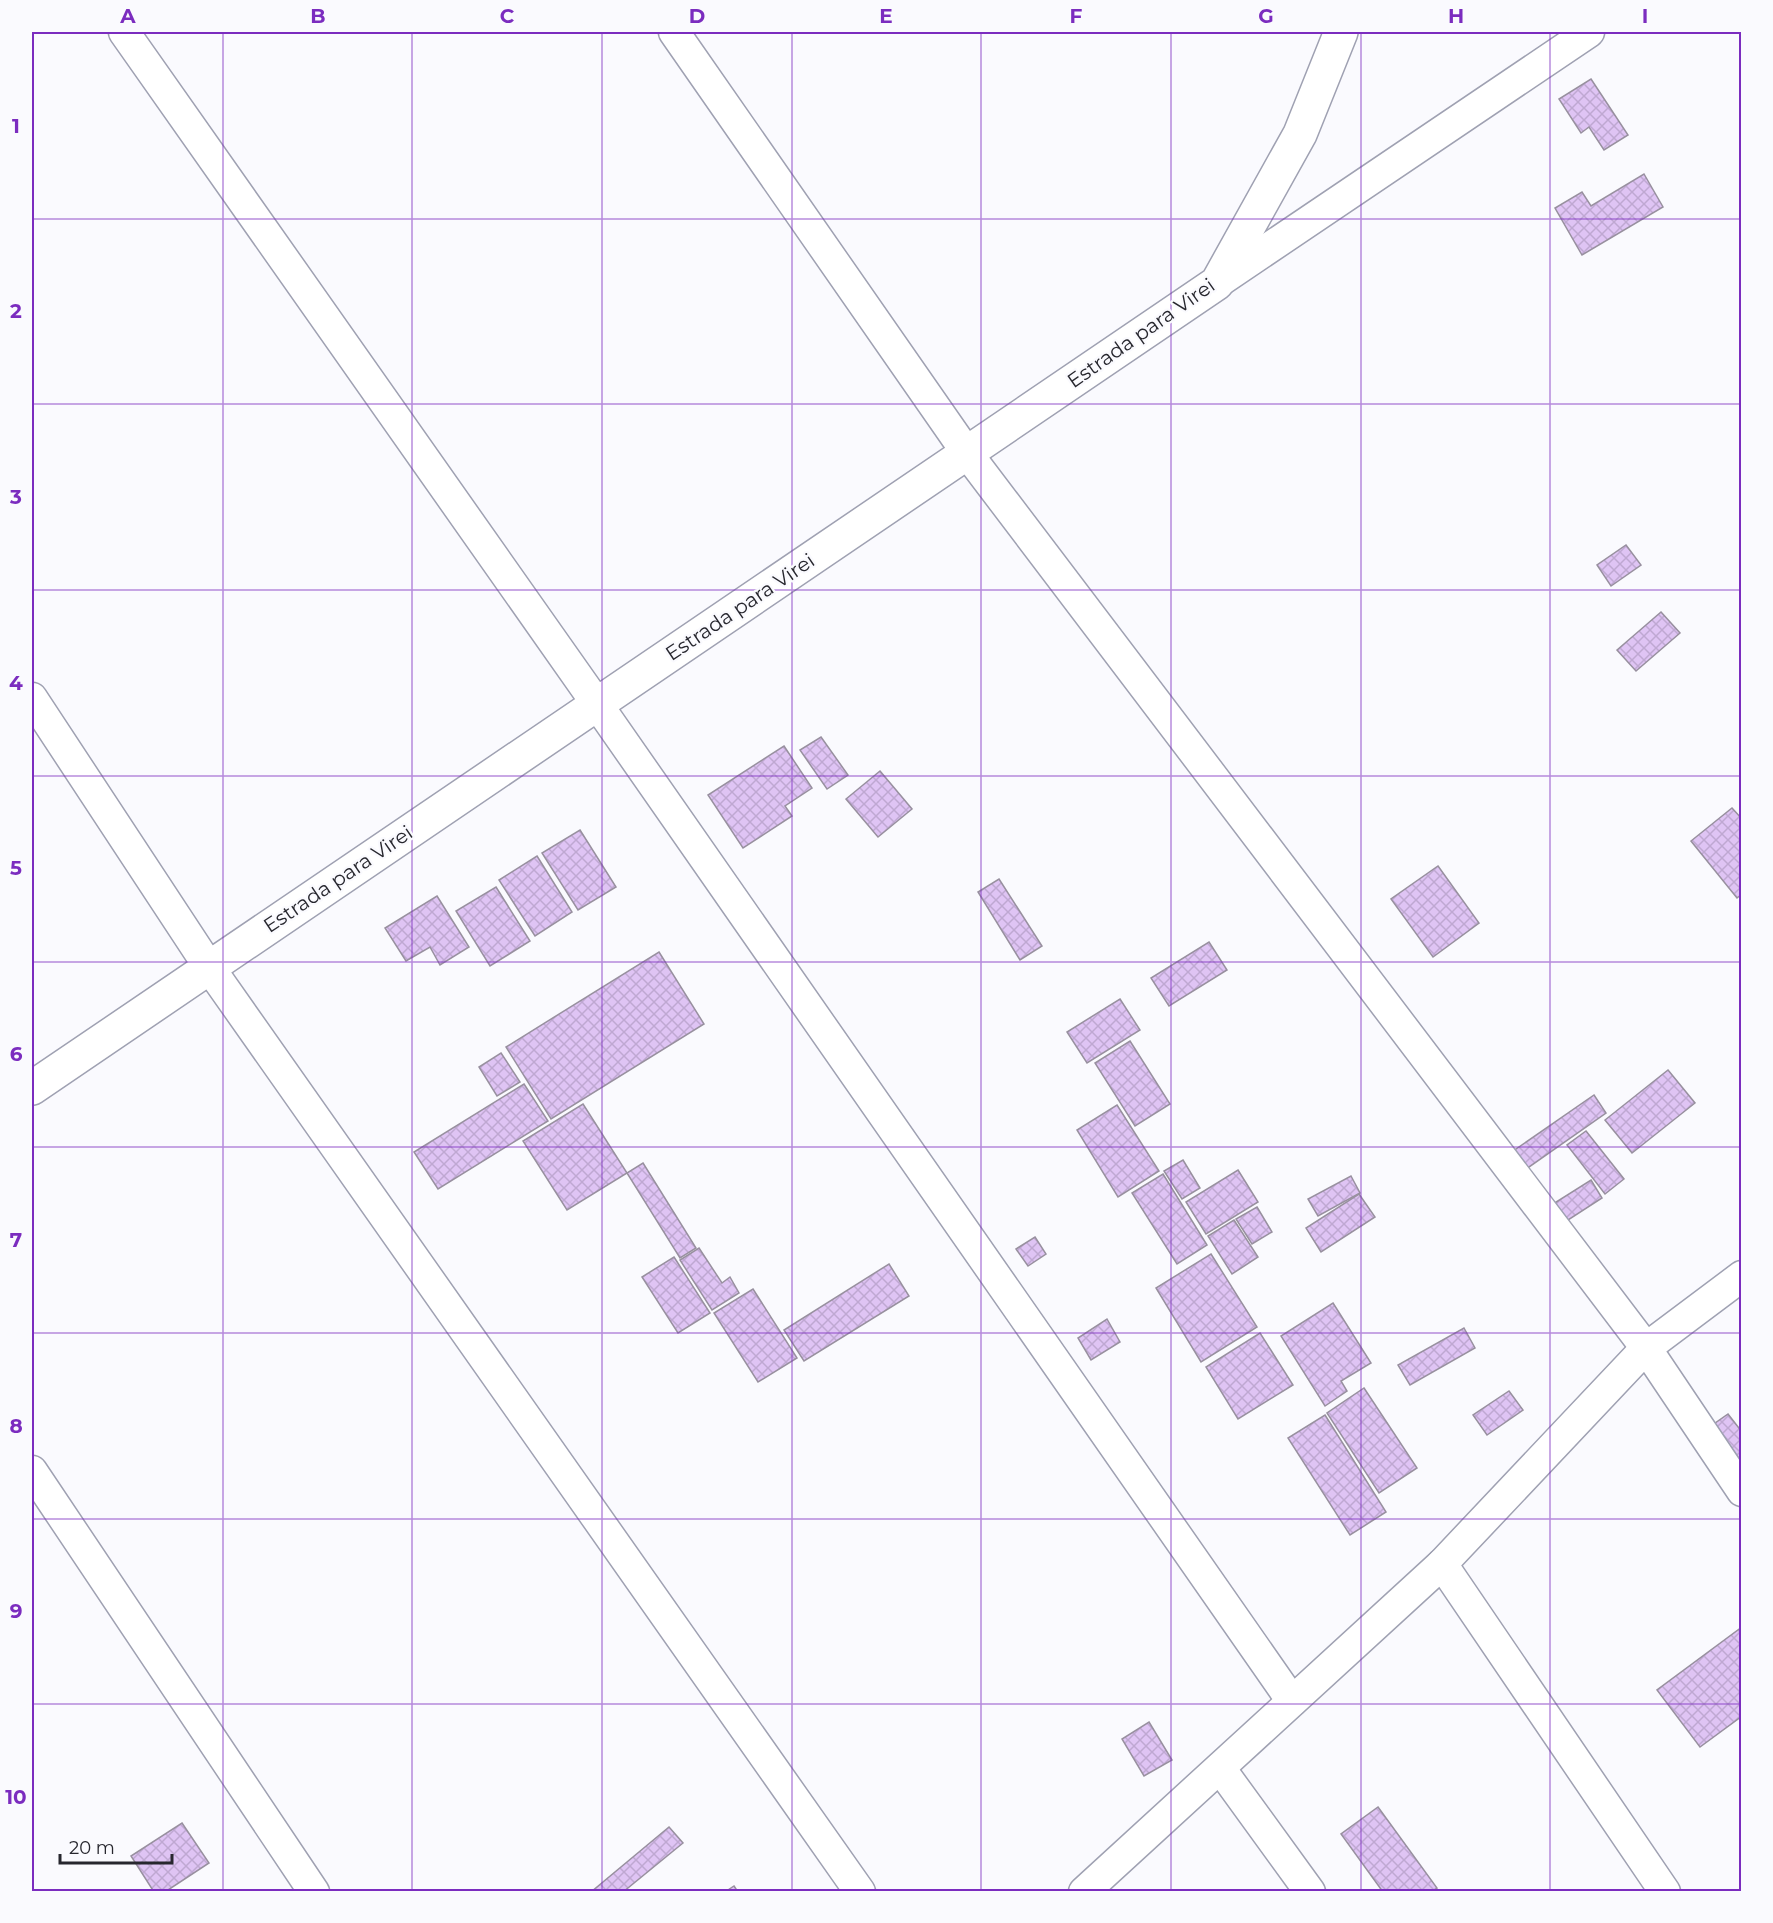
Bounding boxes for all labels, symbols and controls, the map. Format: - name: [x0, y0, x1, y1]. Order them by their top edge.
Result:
- text: A: [119, 4, 136, 28]
- text: B: [310, 4, 326, 28]
- text: C: [500, 4, 515, 28]
- text: D: [689, 4, 705, 28]
- text: E: [879, 4, 893, 28]
- text: F: [1070, 4, 1083, 28]
- text: G: [1258, 4, 1274, 28]
- text: H: [1448, 4, 1464, 28]
- text: I: [1642, 4, 1648, 28]
- text: 1: [12, 114, 20, 138]
- street label: Estrada para Virei: [1063, 273, 1219, 393]
- text: 2: [10, 299, 22, 323]
- text: 3: [9, 485, 22, 509]
- street label: Estrada para Virei: [661, 548, 819, 666]
- text: 4: [9, 671, 23, 695]
- street label: Estrada para Virei: [259, 820, 417, 938]
- text: 5: [10, 856, 22, 880]
- text: 6: [10, 1042, 23, 1066]
- text: 7: [10, 1228, 22, 1252]
- text: 8: [9, 1414, 23, 1438]
- text: 9: [10, 1599, 22, 1623]
- text: 10: [5, 1785, 27, 1809]
- scale bar: [60, 1827, 172, 1865]
- text: 20 m: [69, 1837, 115, 1859]

